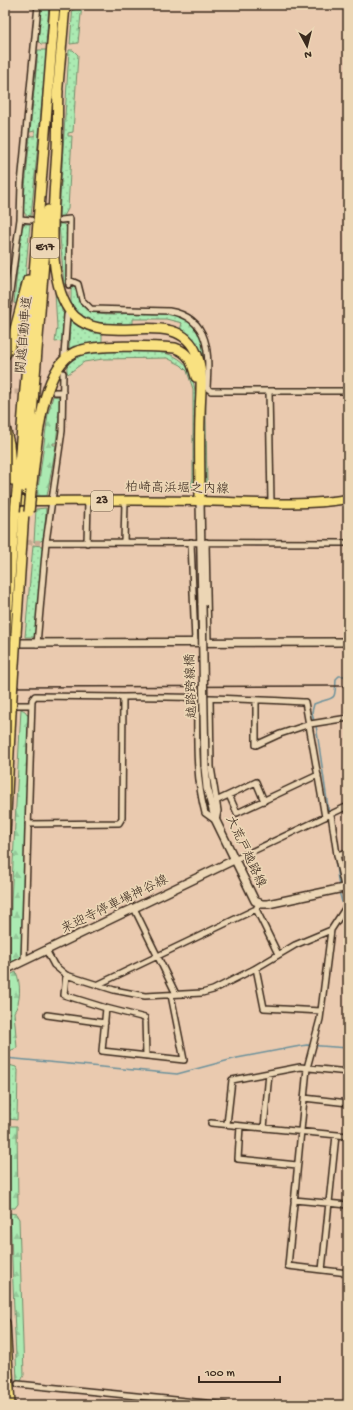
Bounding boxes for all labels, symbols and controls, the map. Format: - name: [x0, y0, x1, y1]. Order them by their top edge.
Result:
- north arrow: [287, 26, 327, 66]
- text: N: [304, 48, 312, 60]
- road number: E17: [31, 238, 59, 258]
- street label: 関越自動車道: [13, 295, 36, 375]
- street label: 柏崎高浜堀之内線: [125, 480, 230, 497]
- road number: 23: [91, 491, 113, 511]
- street label: 越路跨線橋: [183, 653, 201, 719]
- street label: 大荒戸越路線: [222, 813, 270, 891]
- street label: 来迎寺停車場神谷線: [59, 871, 172, 937]
- scale bar: [199, 1358, 280, 1384]
- text: 100 m: [204, 1367, 235, 1381]

